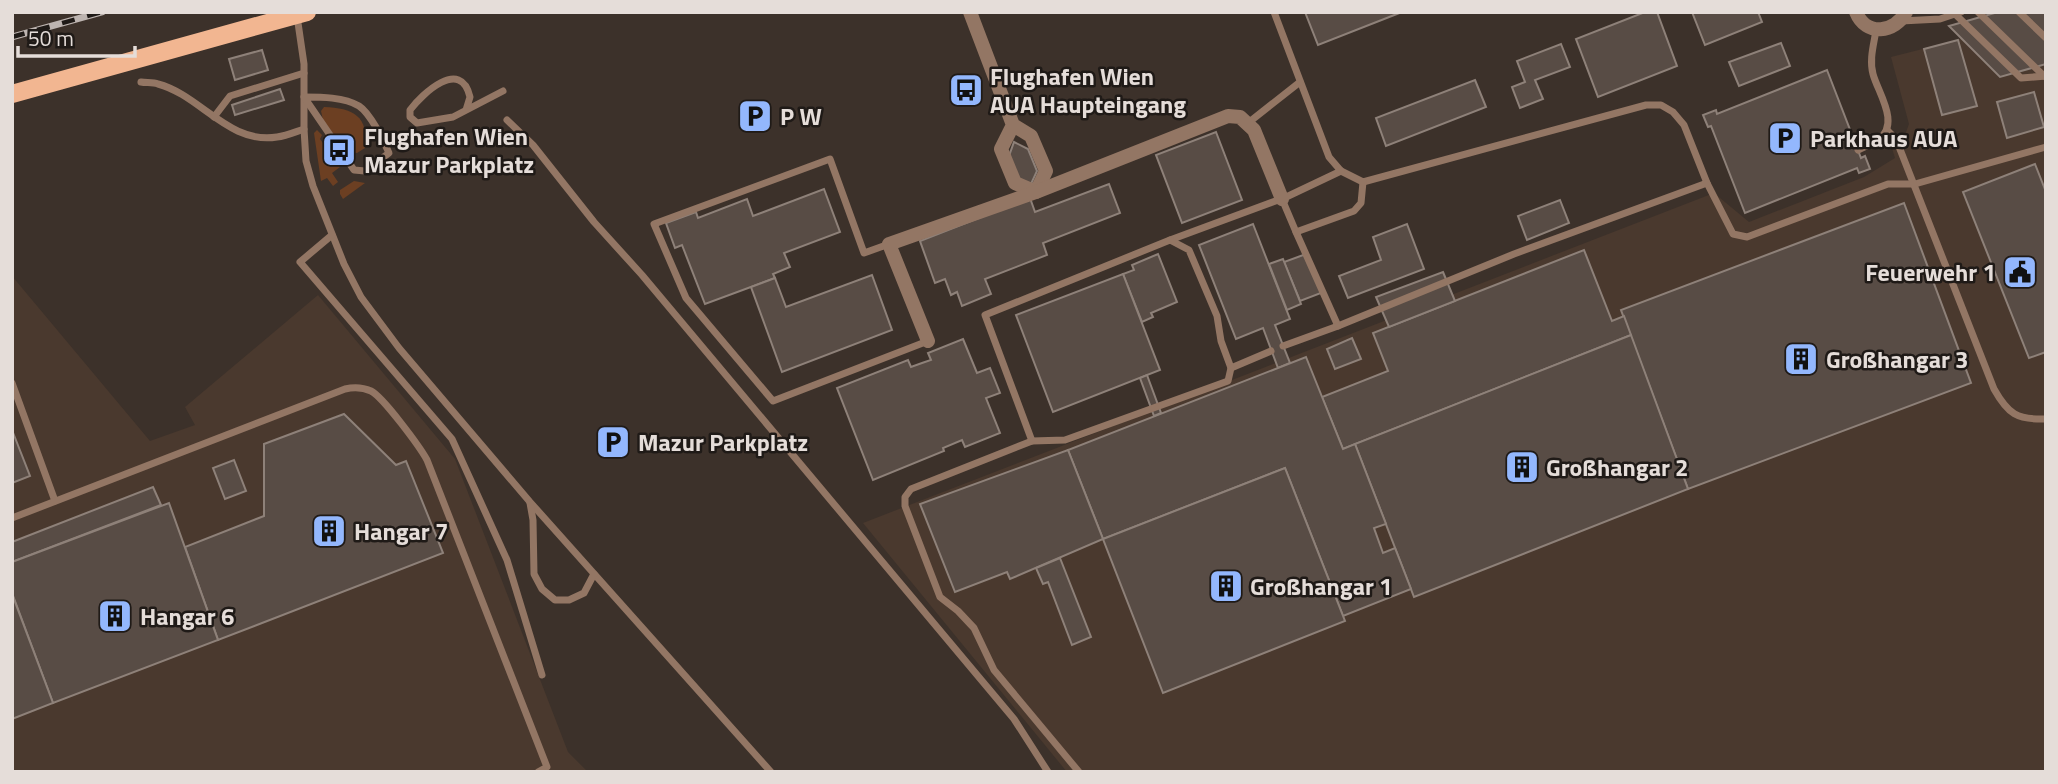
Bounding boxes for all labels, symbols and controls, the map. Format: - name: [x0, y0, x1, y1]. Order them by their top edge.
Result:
- scale bar: [18, 14, 135, 58]
- text: 50 m: [28, 22, 74, 54]
- place label: Flughafen Wien AUA Haupteingang: [990, 58, 1186, 122]
- bus stop icon: Flughafen Wien AUA Haupteingang: [947, 71, 985, 109]
- parking icon: P W: [736, 97, 774, 135]
- place label: P W: [780, 98, 822, 134]
- place label: Flughafen Wien Mazur Parkplatz: [364, 118, 534, 182]
- parking icon: Parkhaus AUA: [1766, 119, 1804, 157]
- place label: Parkhaus AUA: [1810, 120, 1958, 156]
- bus stop icon: Flughafen Wien Mazur Parkplatz: [320, 131, 358, 169]
- public building icon: Feuerwehr 1: [2001, 253, 2039, 291]
- place label: Feuerwehr 1: [1865, 254, 1996, 290]
- building icon: Großhangar 3: [1782, 340, 1820, 378]
- place label: Großhangar 3: [1826, 341, 1969, 377]
- parking icon: Mazur Parkplatz: [594, 423, 632, 461]
- place label: Mazur Parkplatz: [638, 424, 808, 460]
- building icon: Großhangar 2: [1503, 448, 1541, 486]
- place label: Großhangar 2: [1546, 449, 1689, 485]
- building icon: Hangar 7: [310, 512, 348, 550]
- place label: Hangar 7: [354, 513, 449, 549]
- building icon: Großhangar 1: [1207, 567, 1245, 605]
- place label: Großhangar 1: [1250, 568, 1393, 604]
- building icon: Hangar 6: [96, 597, 134, 635]
- place label: Hangar 6: [140, 598, 235, 634]

